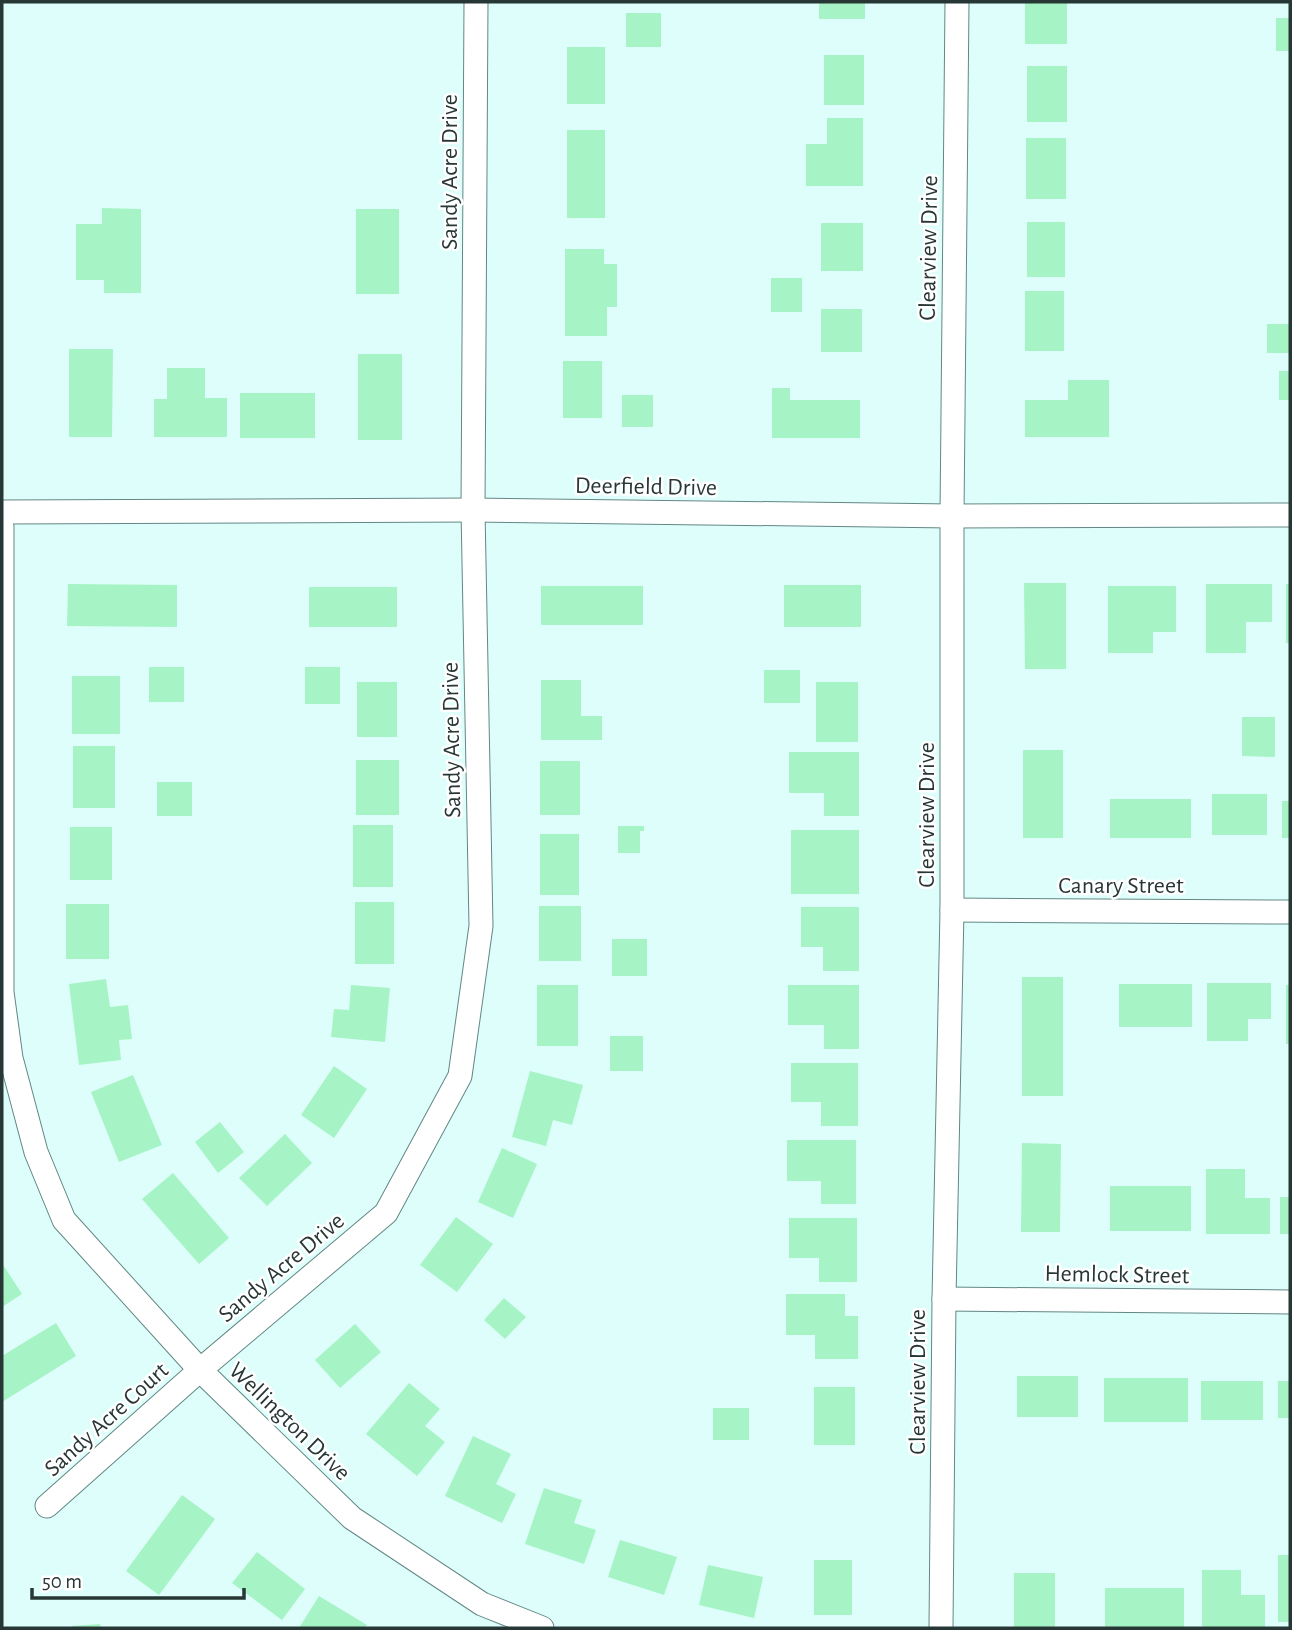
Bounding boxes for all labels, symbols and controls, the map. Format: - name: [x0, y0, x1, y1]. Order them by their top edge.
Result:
- street label: Sandy Acre Drive: [438, 94, 462, 250]
- street label: Clearview Drive: [916, 175, 942, 321]
- street label: Deerfield Drive: [575, 474, 717, 500]
- street label: Sandy Acre Drive: [439, 662, 465, 818]
- street label: Clearview Drive: [915, 742, 939, 888]
- street label: Canary Street: [1058, 874, 1184, 898]
- street label: Sandy Acre Drive: [214, 1208, 349, 1327]
- street label: Hemlock Street: [1045, 1262, 1190, 1288]
- street label: Clearview Drive: [906, 1309, 930, 1455]
- street label: Sandy Acre Court: [40, 1358, 173, 1481]
- street label: Wellington Drive: [224, 1358, 355, 1485]
- scale bar: [32, 1556, 243, 1600]
- text: 50 m: [42, 1571, 82, 1592]

